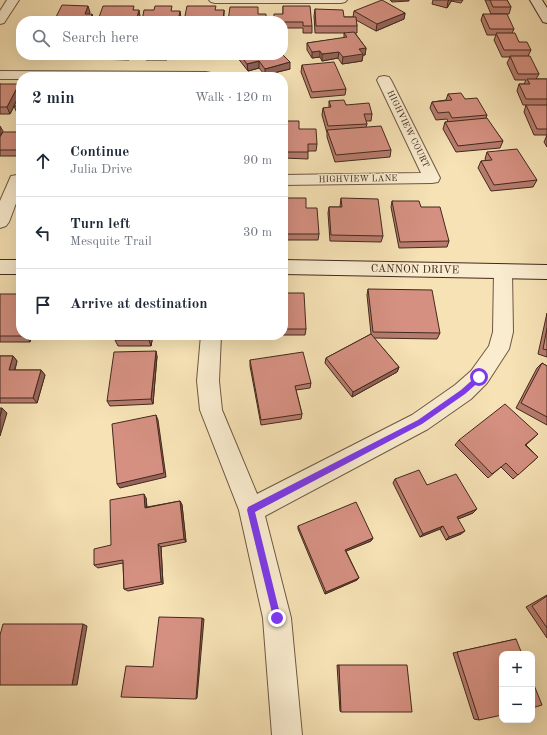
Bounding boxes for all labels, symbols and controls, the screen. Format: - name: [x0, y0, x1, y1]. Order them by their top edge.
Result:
- search box: [16, 16, 288, 60]
- icon: search: [30, 27, 52, 49]
- text: Search here: [62, 31, 139, 46]
- street label: HIGHVIEW COURT: [385, 89, 431, 169]
- text: 2 min: [32, 90, 75, 107]
- text: Walk · 120 m: [195, 91, 272, 104]
- text: Continue: [70, 145, 129, 160]
- icon: ahead: [32, 150, 54, 172]
- text: 90 m: [243, 154, 272, 167]
- text: Julia Drive: [70, 163, 132, 176]
- street label: HIGHVIEW LANE: [318, 174, 398, 184]
- text: Turn left: [70, 217, 130, 232]
- icon: left: [32, 222, 54, 244]
- text: 30 m: [243, 226, 272, 239]
- text: Mesquite Trail: [70, 235, 152, 248]
- street label: CANNON DRIVE: [371, 264, 459, 276]
- icon: arrive: [32, 294, 54, 316]
- text: Arrive at destination: [70, 297, 208, 312]
- route start: [470, 368, 488, 386]
- route end: [268, 609, 286, 627]
- map controls: [499, 651, 535, 723]
- button: +: [499, 651, 535, 687]
- button: −: [499, 687, 535, 723]

